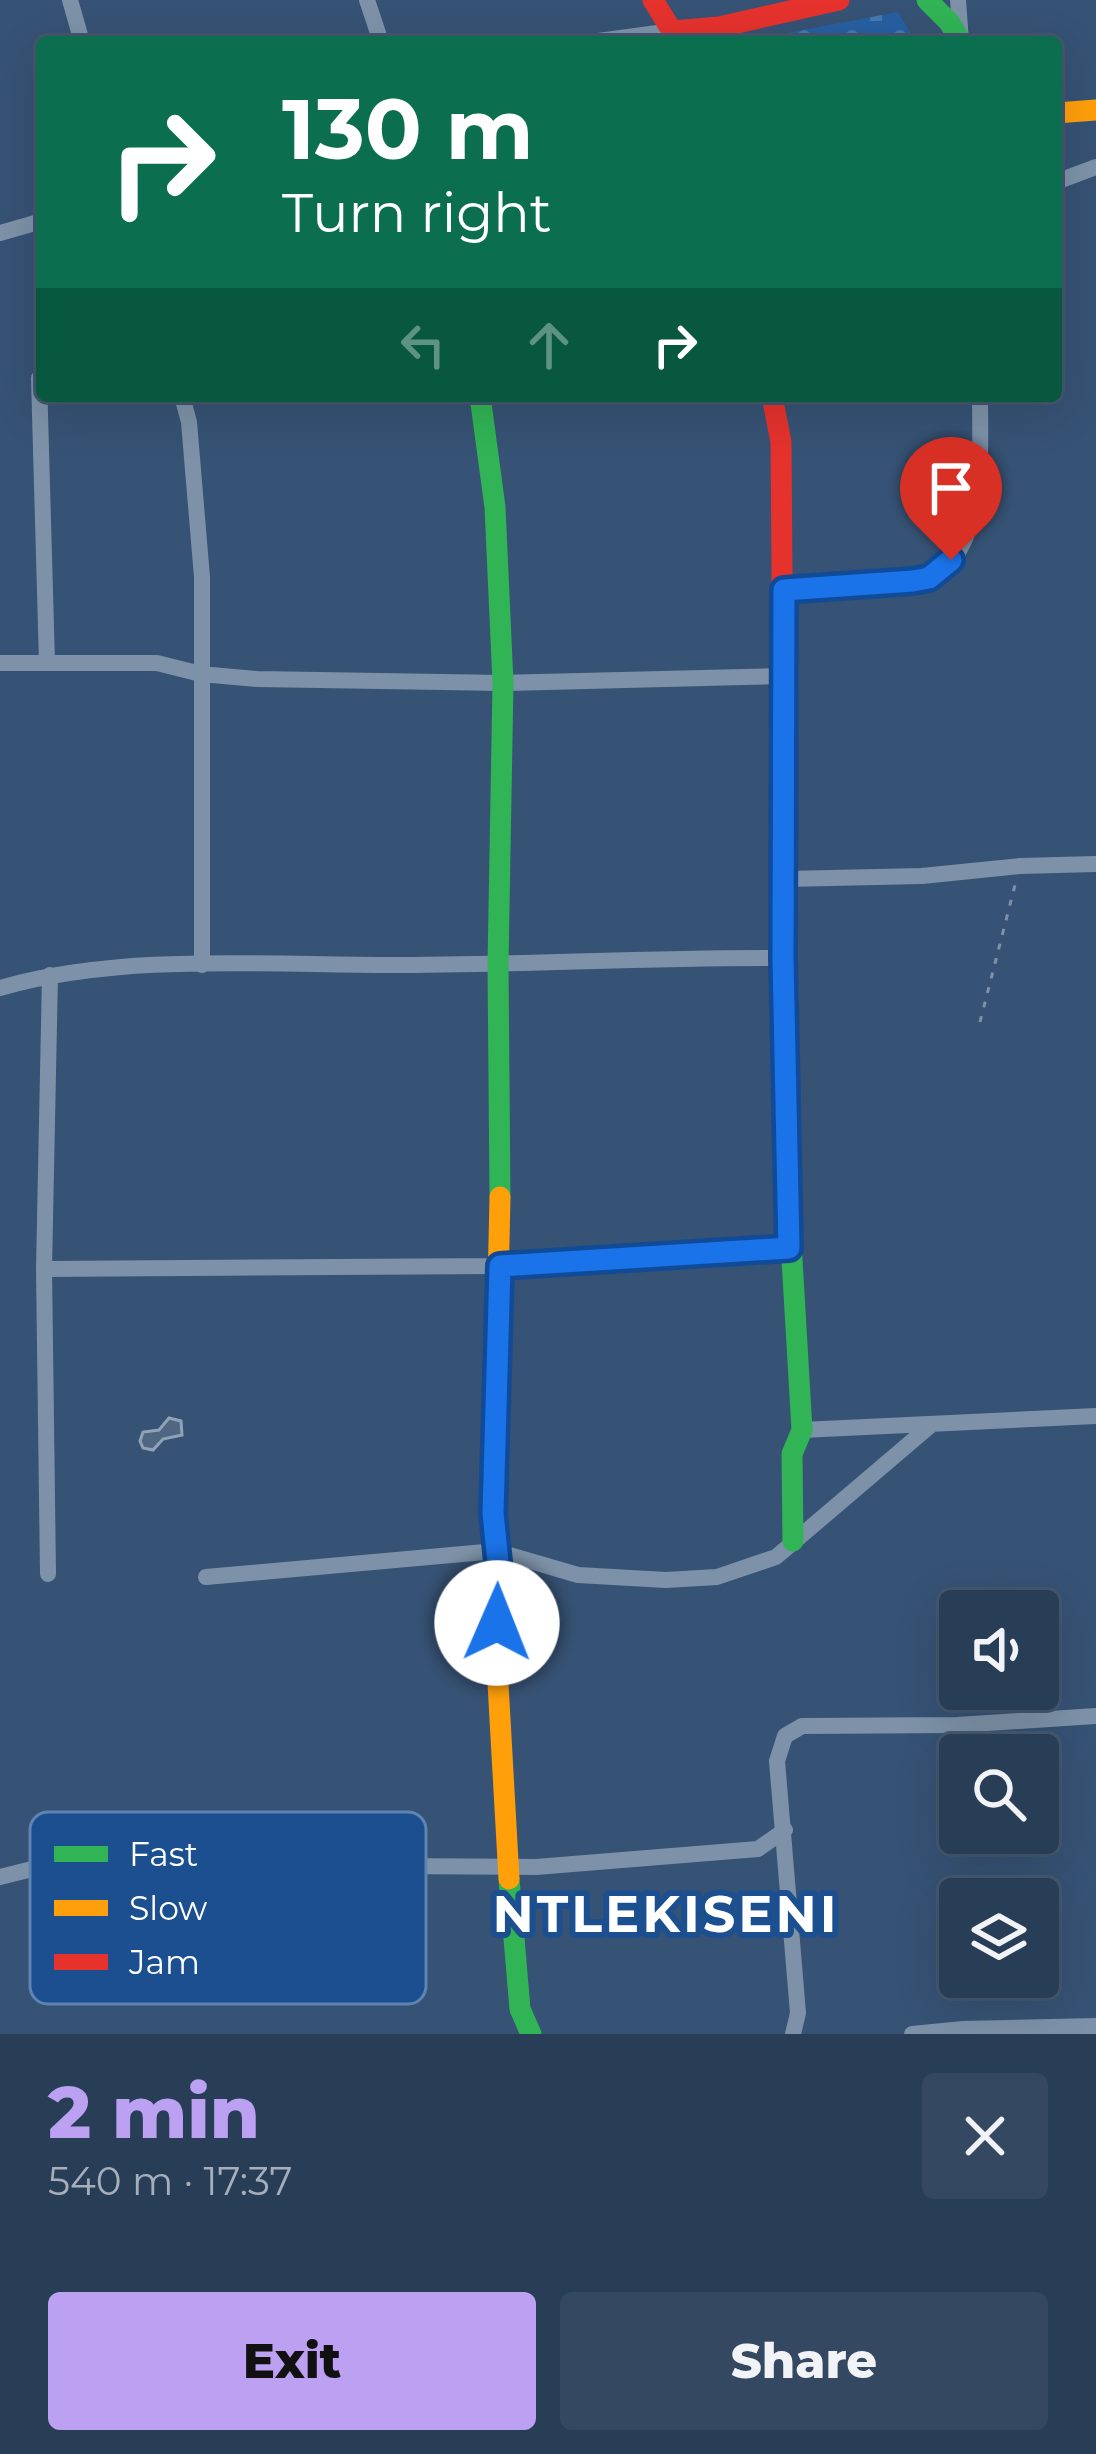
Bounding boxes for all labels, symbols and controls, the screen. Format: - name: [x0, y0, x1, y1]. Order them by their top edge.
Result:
- text: 130 m: [282, 78, 534, 180]
- icon: right: [84, 84, 240, 240]
- text: Turn right: [282, 180, 552, 246]
- icon: left: [390, 312, 456, 378]
- icon: ahead: [516, 312, 582, 378]
- icon: right: [642, 312, 708, 378]
- pin: [900, 437, 1002, 560]
- icon: arrive: [918, 455, 984, 521]
- position arrow: [434, 1560, 560, 1686]
- map controls: [939, 1590, 1059, 1998]
- button: sound: [939, 1590, 1059, 1710]
- button: search: [939, 1734, 1059, 1854]
- legend: [30, 1812, 426, 2004]
- text: Fast: [129, 1834, 198, 1874]
- button: layers: [939, 1878, 1059, 1998]
- district label: NTLEKISENI: [493, 1883, 839, 1945]
- text: Slow: [129, 1888, 207, 1928]
- text: Jam: [128, 1942, 200, 1982]
- text: 2 min: [48, 2068, 260, 2156]
- button: close: [922, 2073, 1048, 2199]
- text: 540 m · 17:37: [48, 2157, 293, 2205]
- button: Exit: [48, 2292, 536, 2430]
- button: Share: [560, 2292, 1048, 2430]

